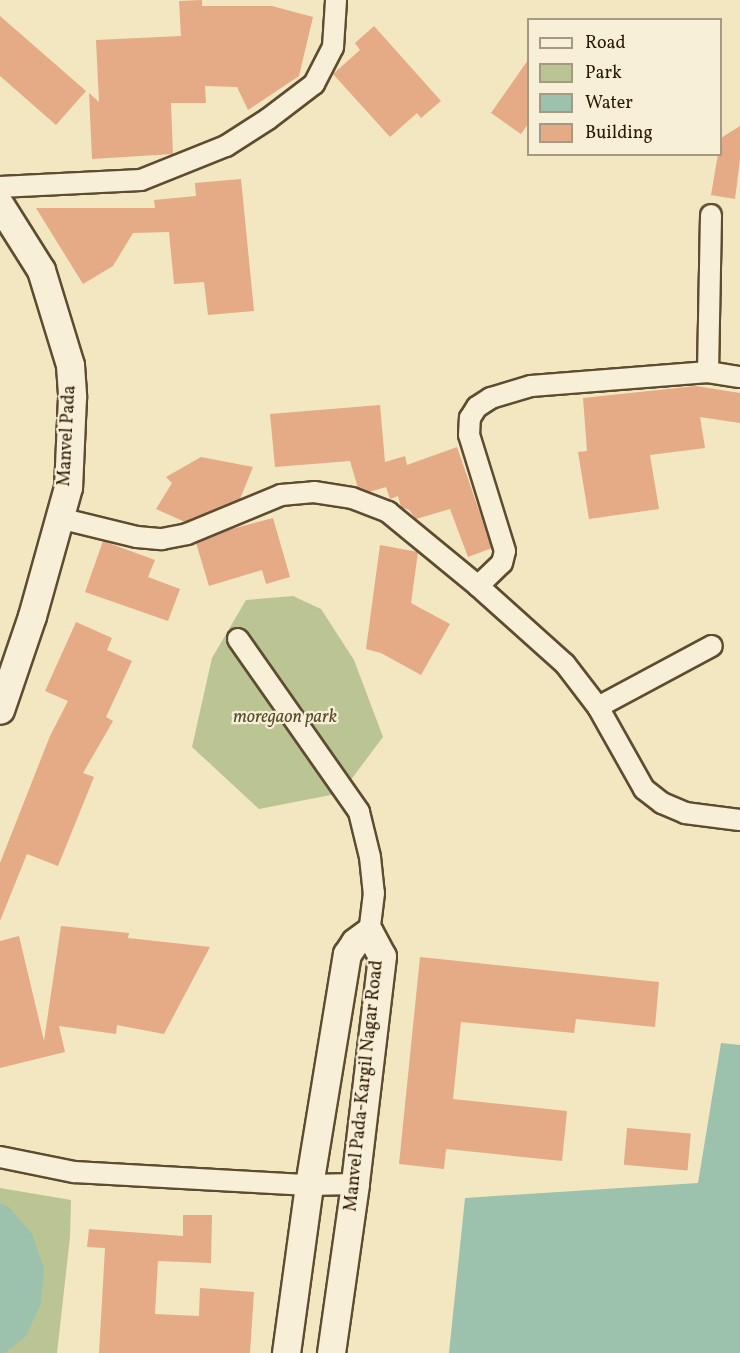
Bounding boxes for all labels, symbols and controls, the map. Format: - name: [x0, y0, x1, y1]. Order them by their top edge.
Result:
- legend: [527, 18, 722, 156]
- text: Road: [585, 31, 626, 56]
- text: Park: [585, 61, 622, 86]
- text: Water: [585, 91, 633, 116]
- text: Building: [585, 121, 653, 146]
- street label: Manvel Pada: [55, 385, 81, 487]
- park label: moregaon park: [233, 707, 337, 729]
- street label: Manvel Pada-Kargil Nagar Road: [341, 959, 389, 1213]

